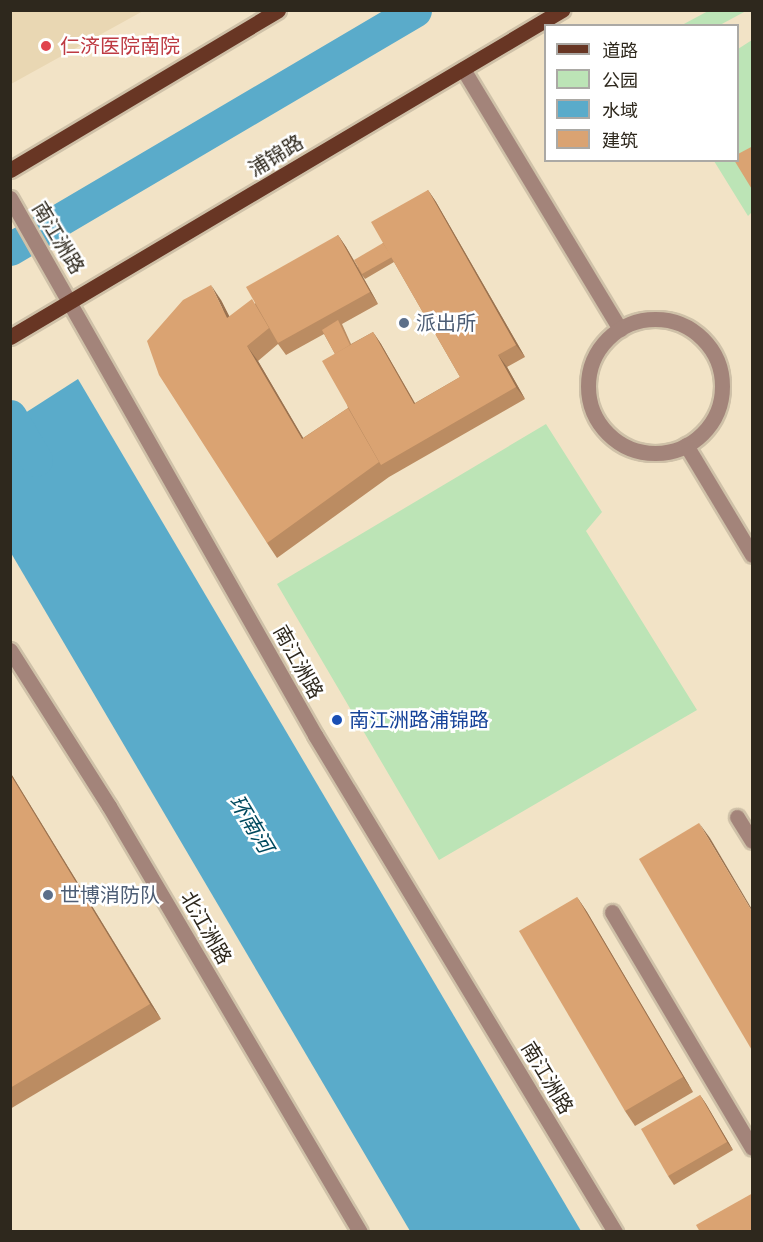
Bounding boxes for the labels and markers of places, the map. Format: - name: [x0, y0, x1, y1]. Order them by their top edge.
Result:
- place label: 仁济医院南院: [60, 34, 180, 58]
- marker: 仁济医院南院: [37, 37, 55, 55]
- place label: 派出所: [416, 311, 476, 335]
- marker: 派出所: [397, 316, 411, 330]
- place label: 南江洲路浦锦路: [349, 708, 489, 732]
- marker: 南江洲路浦锦路: [330, 713, 344, 727]
- place label: 世博消防队: [60, 883, 160, 907]
- marker: 世博消防队: [41, 888, 55, 902]

